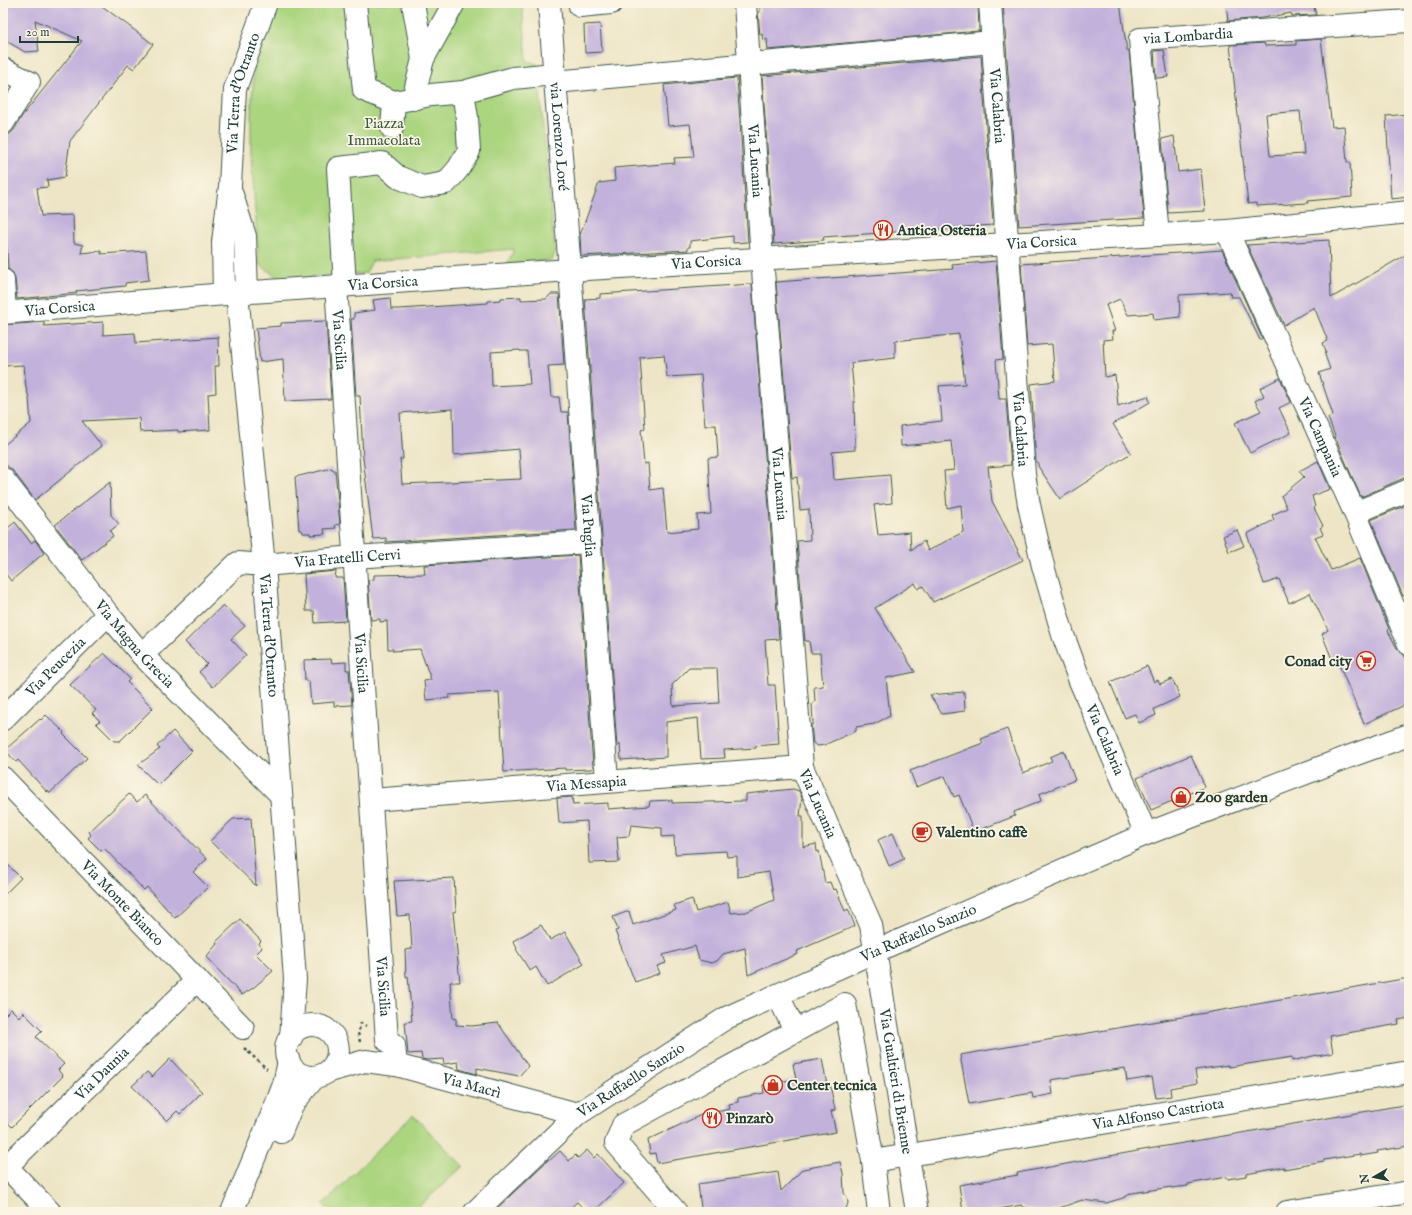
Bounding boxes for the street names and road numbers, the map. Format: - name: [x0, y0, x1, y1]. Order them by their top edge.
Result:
- street label: via Lombardia: [1143, 23, 1234, 48]
- street label: Via Terra d'Otranto: [222, 30, 264, 155]
- street label: Via Calabria: [985, 66, 1010, 145]
- street label: via Lorenzo Loré: [546, 81, 573, 192]
- street label: Via Lucania: [744, 122, 767, 198]
- street label: Via Corsica: [1005, 230, 1078, 254]
- street label: Via Corsica: [670, 250, 742, 274]
- street label: Via Corsica: [346, 271, 419, 295]
- street label: Via Corsica: [23, 296, 96, 321]
- street label: Via Sicilia: [328, 308, 351, 371]
- street label: Via Calabria: [1008, 390, 1033, 468]
- street label: Via Campania: [1294, 393, 1347, 480]
- street label: Via Lucania: [767, 445, 792, 522]
- street label: Via Puglia: [577, 493, 600, 558]
- street label: Via Fratelli Cervi: [293, 545, 401, 572]
- street label: Via Terra d'Otranto: [255, 572, 283, 698]
- street label: Via Magna Grecia: [90, 595, 179, 692]
- street label: Via Sicilia: [350, 631, 373, 694]
- street label: Via Peucezia: [20, 632, 90, 702]
- street label: Via Calabria: [1081, 700, 1129, 779]
- street label: Via Lucania: [794, 765, 842, 841]
- street label: Via Messapia: [545, 771, 628, 796]
- street label: Via Monte Bianco: [77, 855, 168, 950]
- street label: Via Raffaello Sanzio: [857, 899, 979, 967]
- street label: Via Sicilia: [372, 955, 395, 1018]
- street label: Via Gualtieri di Brienne: [875, 1006, 917, 1156]
- street label: Via Raffaello Sanzio: [573, 1038, 688, 1122]
- street label: Via Daunia: [70, 1042, 133, 1105]
- street label: Via Macrì: [439, 1068, 503, 1102]
- street label: Via Alfonso Castriota: [1090, 1093, 1226, 1134]

